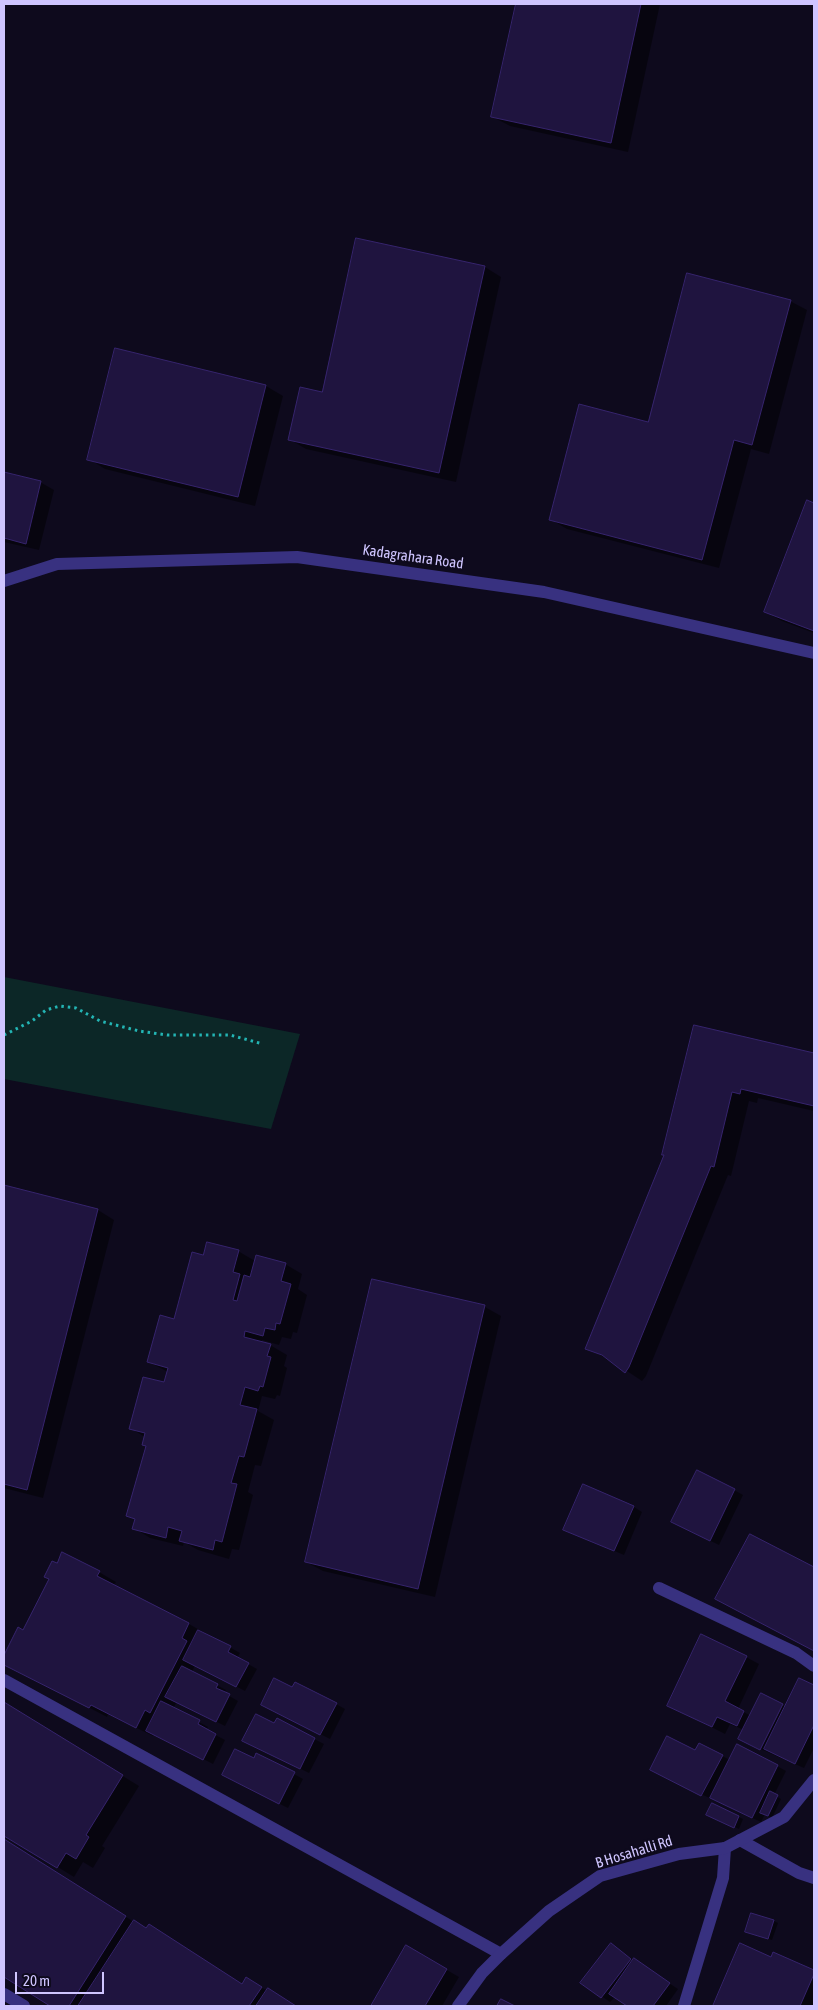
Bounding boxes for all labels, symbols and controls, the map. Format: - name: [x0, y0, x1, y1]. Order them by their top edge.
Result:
- street label: Kadagrahara Road: [361, 541, 465, 573]
- street label: B Hosahalli Rd: [593, 1832, 675, 1872]
- scale bar: [18, 1962, 106, 1994]
- text: 20 m: [23, 1972, 50, 1989]

